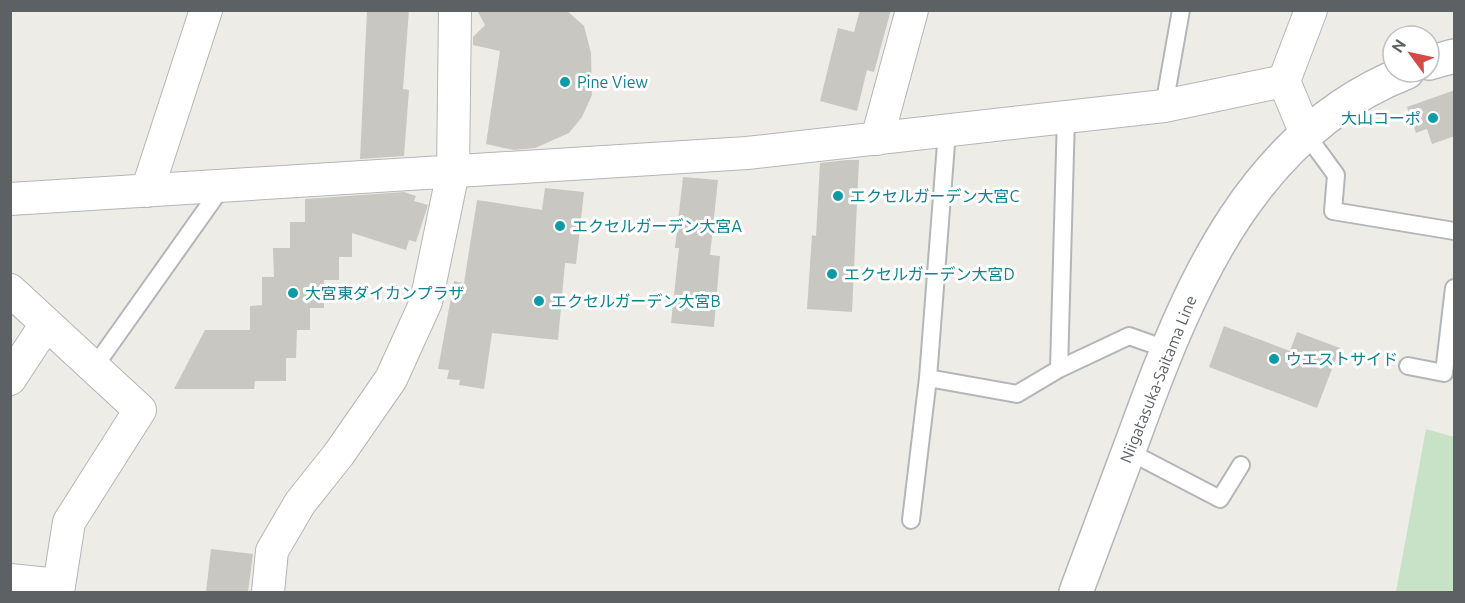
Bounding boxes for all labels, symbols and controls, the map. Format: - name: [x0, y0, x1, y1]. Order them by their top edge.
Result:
- north arrow: [1381, 24, 1441, 84]
- text: N: [1388, 36, 1409, 56]
- place label: Pine View: [577, 73, 648, 91]
- marker: Pine View: [558, 75, 572, 89]
- place label: 大山コーポ: [1341, 109, 1421, 127]
- marker: 大山コーポ: [1426, 111, 1440, 125]
- place label: エクセルガーデン大宮C: [850, 187, 1020, 205]
- marker: エクセルガーデン大宮C: [831, 189, 845, 203]
- place label: エクセルガーデン大宮A: [572, 217, 743, 235]
- marker: エクセルガーデン大宮A: [553, 219, 567, 233]
- place label: エクセルガーデン大宮D: [844, 265, 1015, 283]
- marker: エクセルガーデン大宮D: [825, 267, 839, 281]
- place label: 大宮東ダイカンプラザ: [305, 284, 465, 302]
- marker: 大宮東ダイカンプラザ: [286, 286, 300, 300]
- place label: エクセルガーデン大宮B: [551, 292, 721, 310]
- street label: Niigatasuka-Saitama Line: [1116, 293, 1200, 465]
- marker: エクセルガーデン大宮B: [532, 294, 546, 308]
- place label: ウエストサイド: [1286, 350, 1398, 368]
- marker: ウエストサイド: [1267, 352, 1281, 366]

